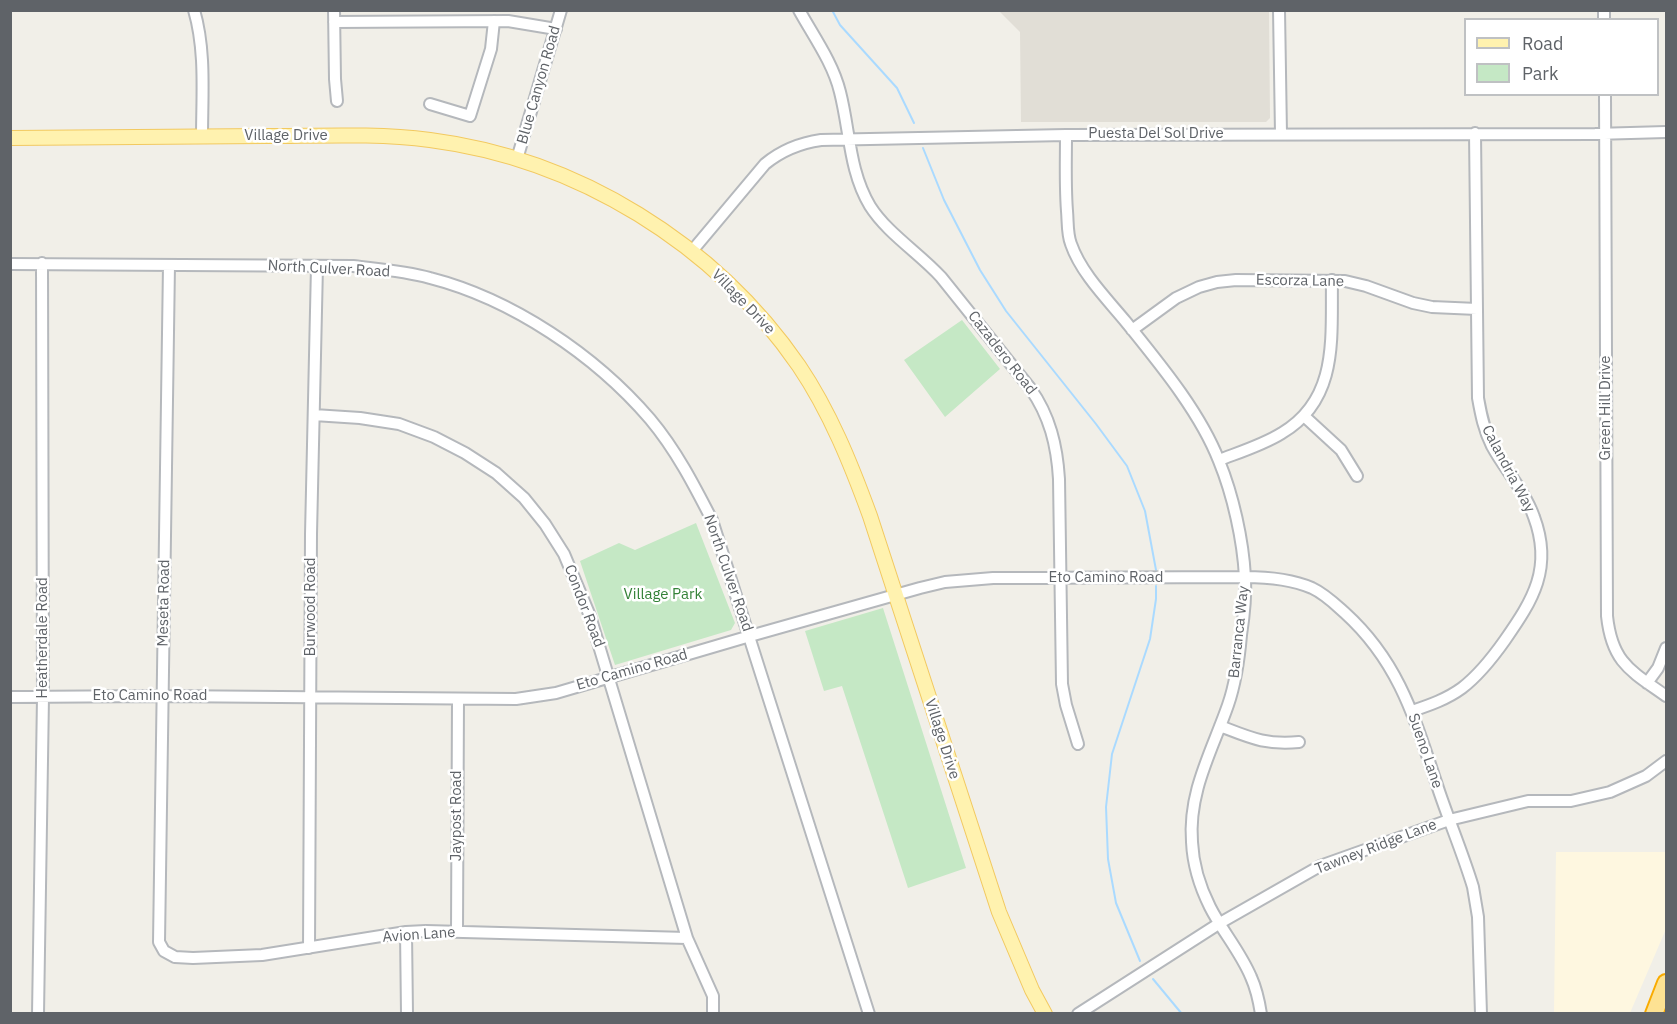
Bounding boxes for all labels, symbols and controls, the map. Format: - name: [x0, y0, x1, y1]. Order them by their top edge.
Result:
- legend: [1464, 18, 1659, 96]
- street label: Blue Canyon Road: [514, 24, 564, 146]
- text: Road: [1522, 32, 1563, 55]
- text: Park: [1522, 62, 1558, 85]
- street label: Puesta Del Sol Drive: [1088, 125, 1224, 143]
- street label: Village Drive: [244, 127, 328, 145]
- street label: North Culver Road: [267, 257, 391, 281]
- street label: Village Drive: [708, 266, 778, 338]
- street label: Escorza Lane: [1256, 271, 1344, 291]
- street label: Cazadero Road: [964, 308, 1040, 398]
- street label: Green Hill Drive: [1597, 355, 1615, 461]
- street label: Calandria Way: [1478, 422, 1538, 516]
- street label: North Culver Road: [700, 512, 756, 634]
- street label: Burwood Road: [302, 558, 320, 656]
- street label: Meseta Road: [154, 559, 174, 647]
- street label: Condor Road: [560, 562, 608, 650]
- street label: Eto Camino Road: [1048, 569, 1164, 587]
- street label: Heatherdale Road: [34, 577, 52, 699]
- street label: Barranca Way: [1225, 585, 1253, 679]
- park label: Village Park: [624, 586, 702, 604]
- street label: Eto Camino Road: [574, 645, 690, 695]
- street label: Eto Camino Road: [92, 687, 208, 705]
- street label: Village Drive: [921, 697, 963, 781]
- street label: Sueno Lane: [1404, 711, 1446, 791]
- street label: Jaypost Road: [448, 771, 466, 861]
- street label: Tawney Ridge Lane: [1313, 816, 1439, 878]
- street label: Avion Lane: [382, 923, 456, 947]

